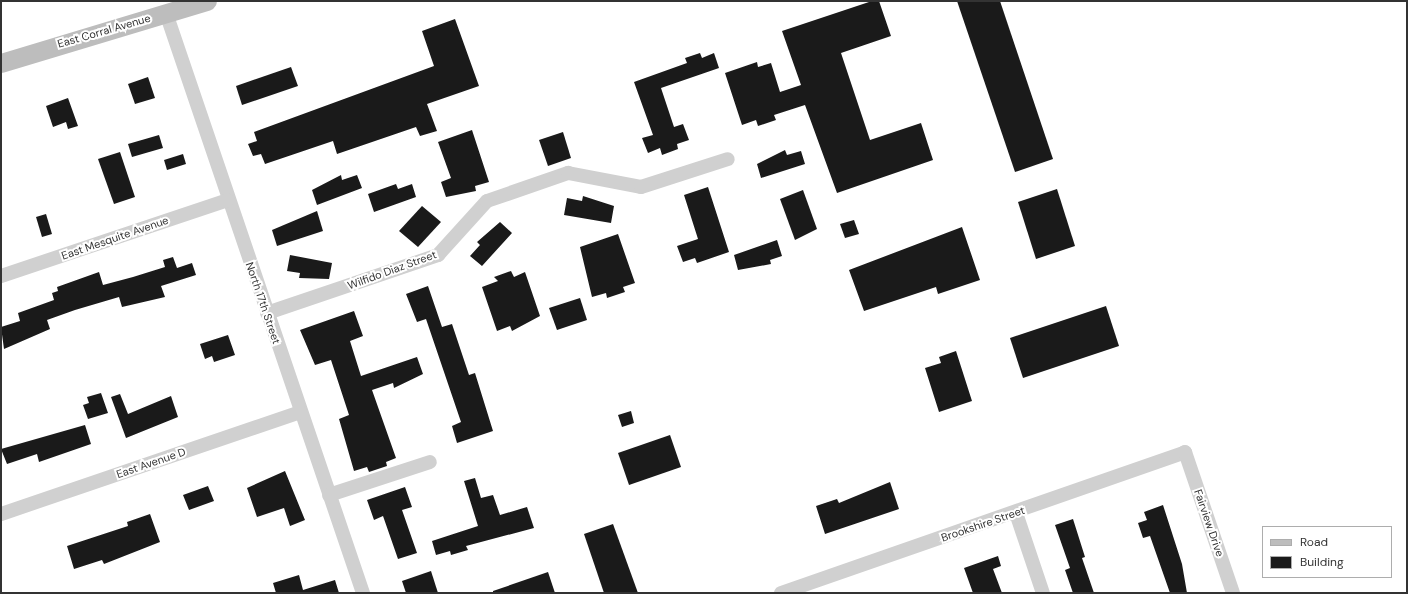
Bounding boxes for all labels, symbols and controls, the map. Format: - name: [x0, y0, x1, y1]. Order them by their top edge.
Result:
- street label: East Corral Avenue: [56, 11, 152, 51]
- street label: East Mesquite Avenue: [60, 213, 170, 263]
- street label: Wilfido Diaz Street: [346, 248, 438, 292]
- street label: North 17th Street: [243, 260, 283, 346]
- street label: East Avenue D: [115, 445, 187, 481]
- street label: Fairview Drive: [1191, 488, 1227, 558]
- street label: Brookshire Street: [940, 504, 1026, 544]
- legend: [1262, 526, 1392, 578]
- text: Road: [1300, 534, 1328, 550]
- text: Building: [1300, 554, 1344, 570]

